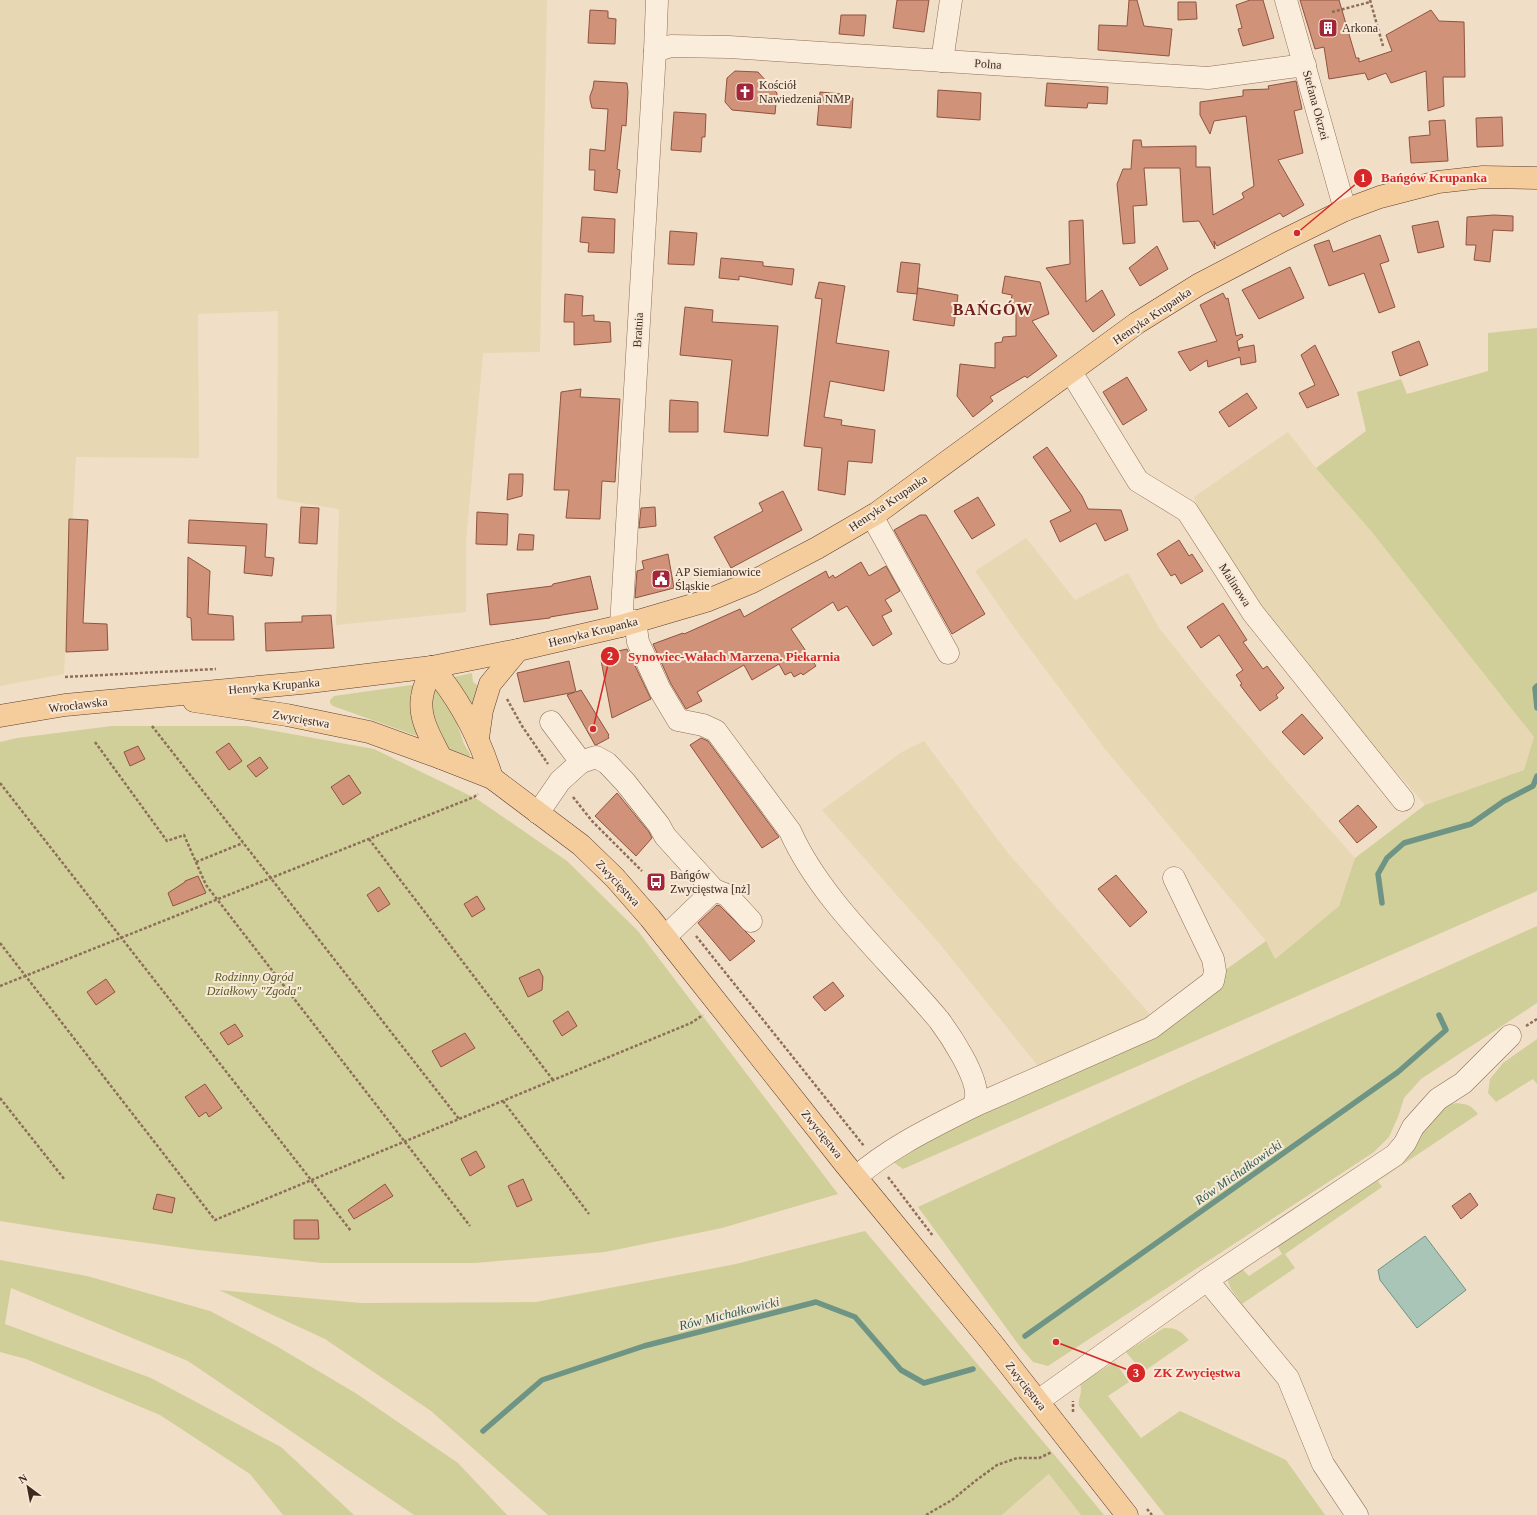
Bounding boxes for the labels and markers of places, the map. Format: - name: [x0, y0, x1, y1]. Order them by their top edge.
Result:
- building icon: Arkona: [1317, 17, 1339, 39]
- place label: Arkona: [1342, 21, 1379, 35]
- place label: Kościół Nawiedzenia NMP: [759, 78, 851, 106]
- church icon: Kościół Nawiedzenia NMP: [734, 81, 756, 103]
- callout: Bańgów Krupanka: [1353, 165, 1495, 190]
- place label: AP Siemianowice Śląskie: [675, 565, 761, 593]
- public building icon: AP Siemianowice Śląskie: [650, 568, 672, 590]
- callout: Synowiec-Wałach Marzena. Piekarnia: [600, 644, 848, 669]
- place label: Bańgów Zwycięstwa [nż]: [670, 868, 750, 896]
- bus stop icon: Bańgów Zwycięstwa [nż]: [645, 871, 667, 893]
- callout: ZK Zwycięstwa: [1126, 1360, 1249, 1385]

